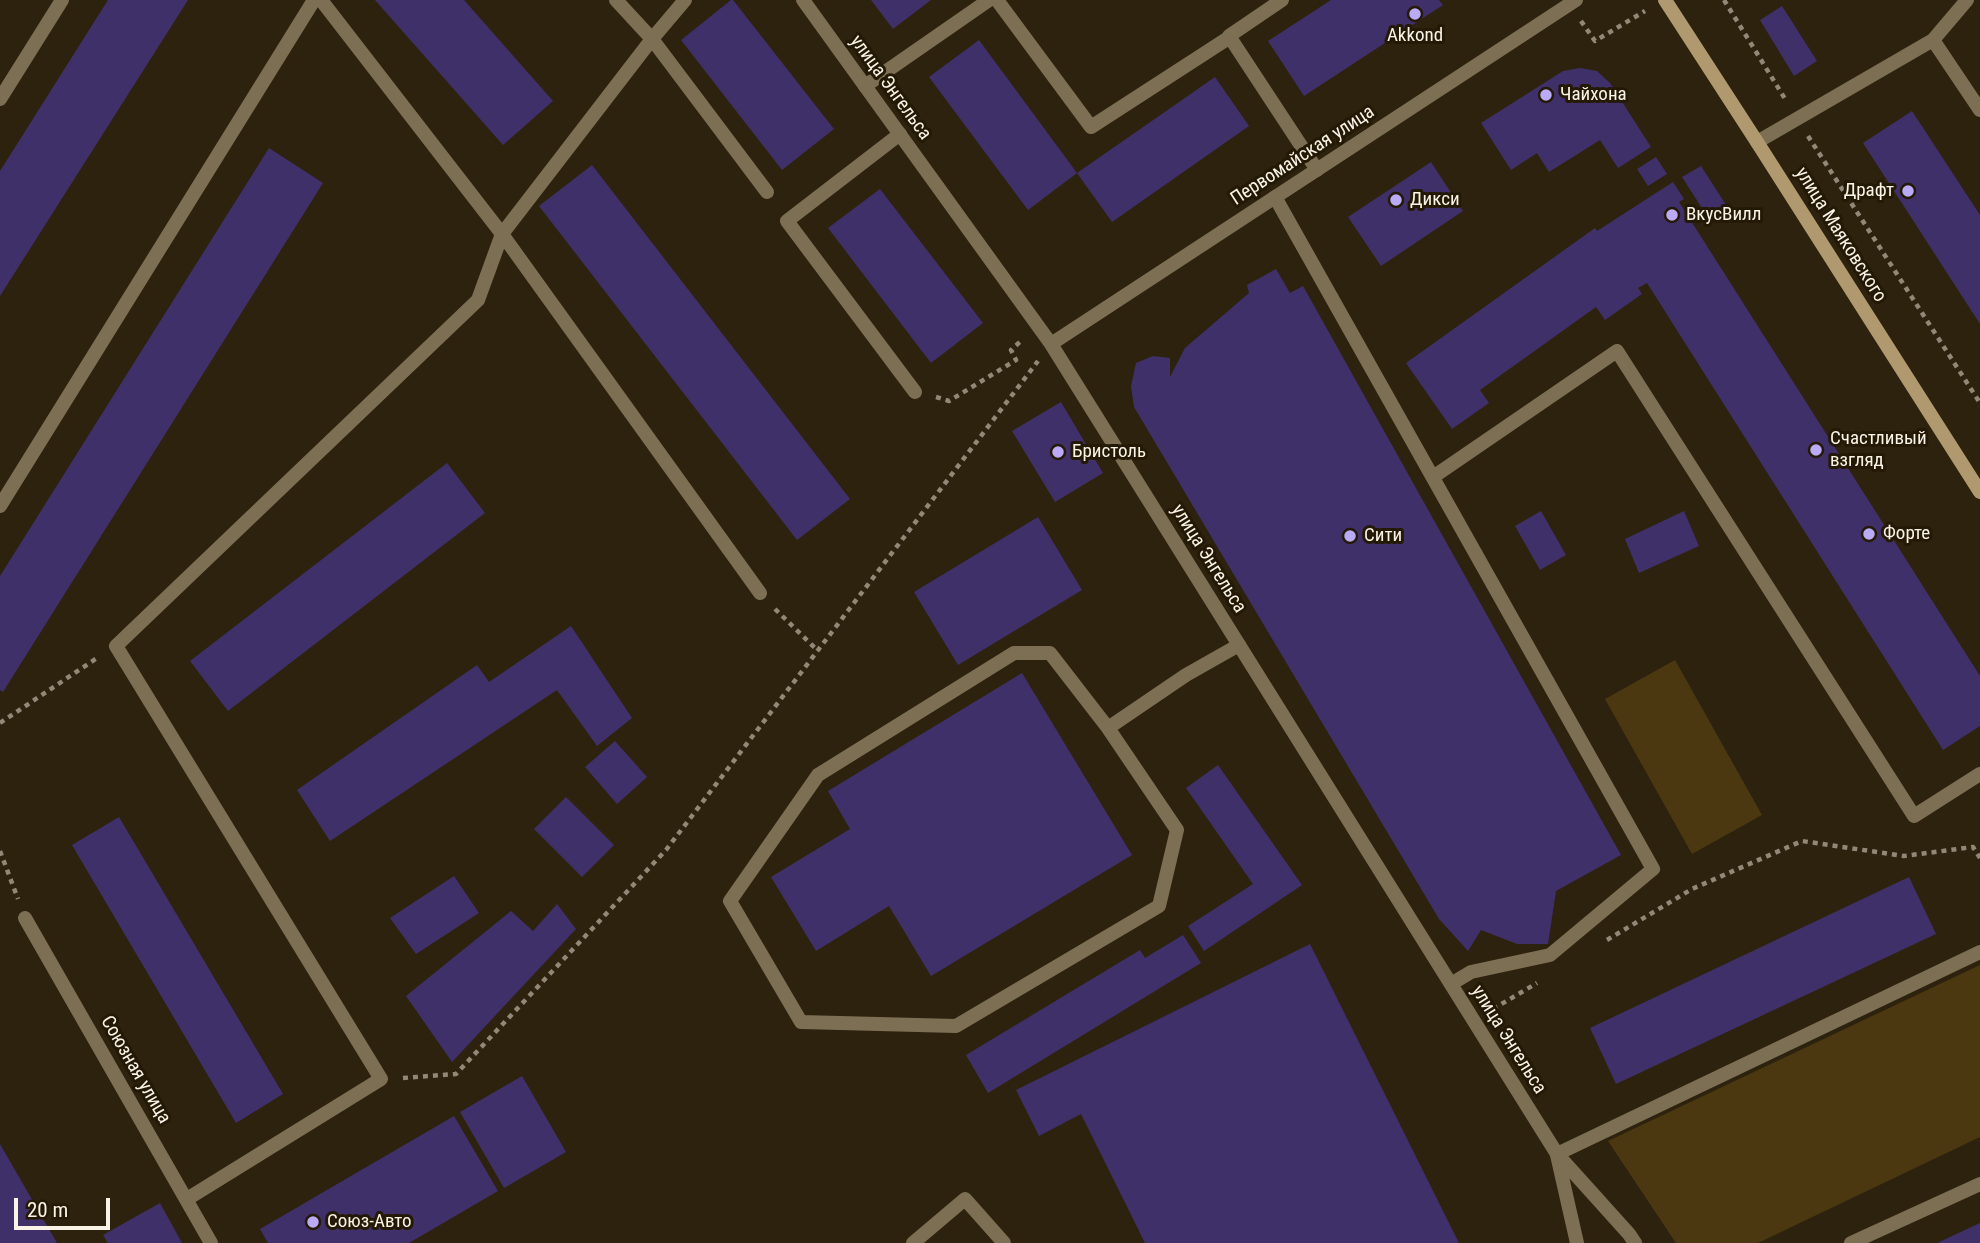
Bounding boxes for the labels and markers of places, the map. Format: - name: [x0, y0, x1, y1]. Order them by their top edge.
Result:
- marker: Akkond: [1407, 6, 1423, 22]
- place label: Akkond: [1387, 25, 1443, 47]
- place label: Чайхона: [1560, 84, 1627, 106]
- marker: Чайхона: [1538, 87, 1554, 103]
- place label: Драфт: [1844, 180, 1894, 202]
- marker: Драфт: [1900, 183, 1916, 199]
- place label: Дикси: [1410, 189, 1460, 211]
- marker: Дикси: [1388, 192, 1404, 208]
- place label: ВкусВилл: [1686, 204, 1762, 226]
- marker: ВкусВилл: [1664, 207, 1680, 223]
- place label: Счастливый взгляд: [1830, 428, 1927, 472]
- place label: Бристоль: [1072, 441, 1146, 463]
- marker: Счастливый взгляд: [1808, 442, 1824, 458]
- marker: Бристоль: [1050, 444, 1066, 460]
- place label: Форте: [1883, 523, 1930, 545]
- place label: Сити: [1364, 525, 1402, 547]
- marker: Форте: [1861, 526, 1877, 542]
- marker: Сити: [1342, 528, 1358, 544]
- place label: Союз-Авто: [327, 1211, 412, 1233]
- marker: Союз-Авто: [305, 1214, 321, 1230]

